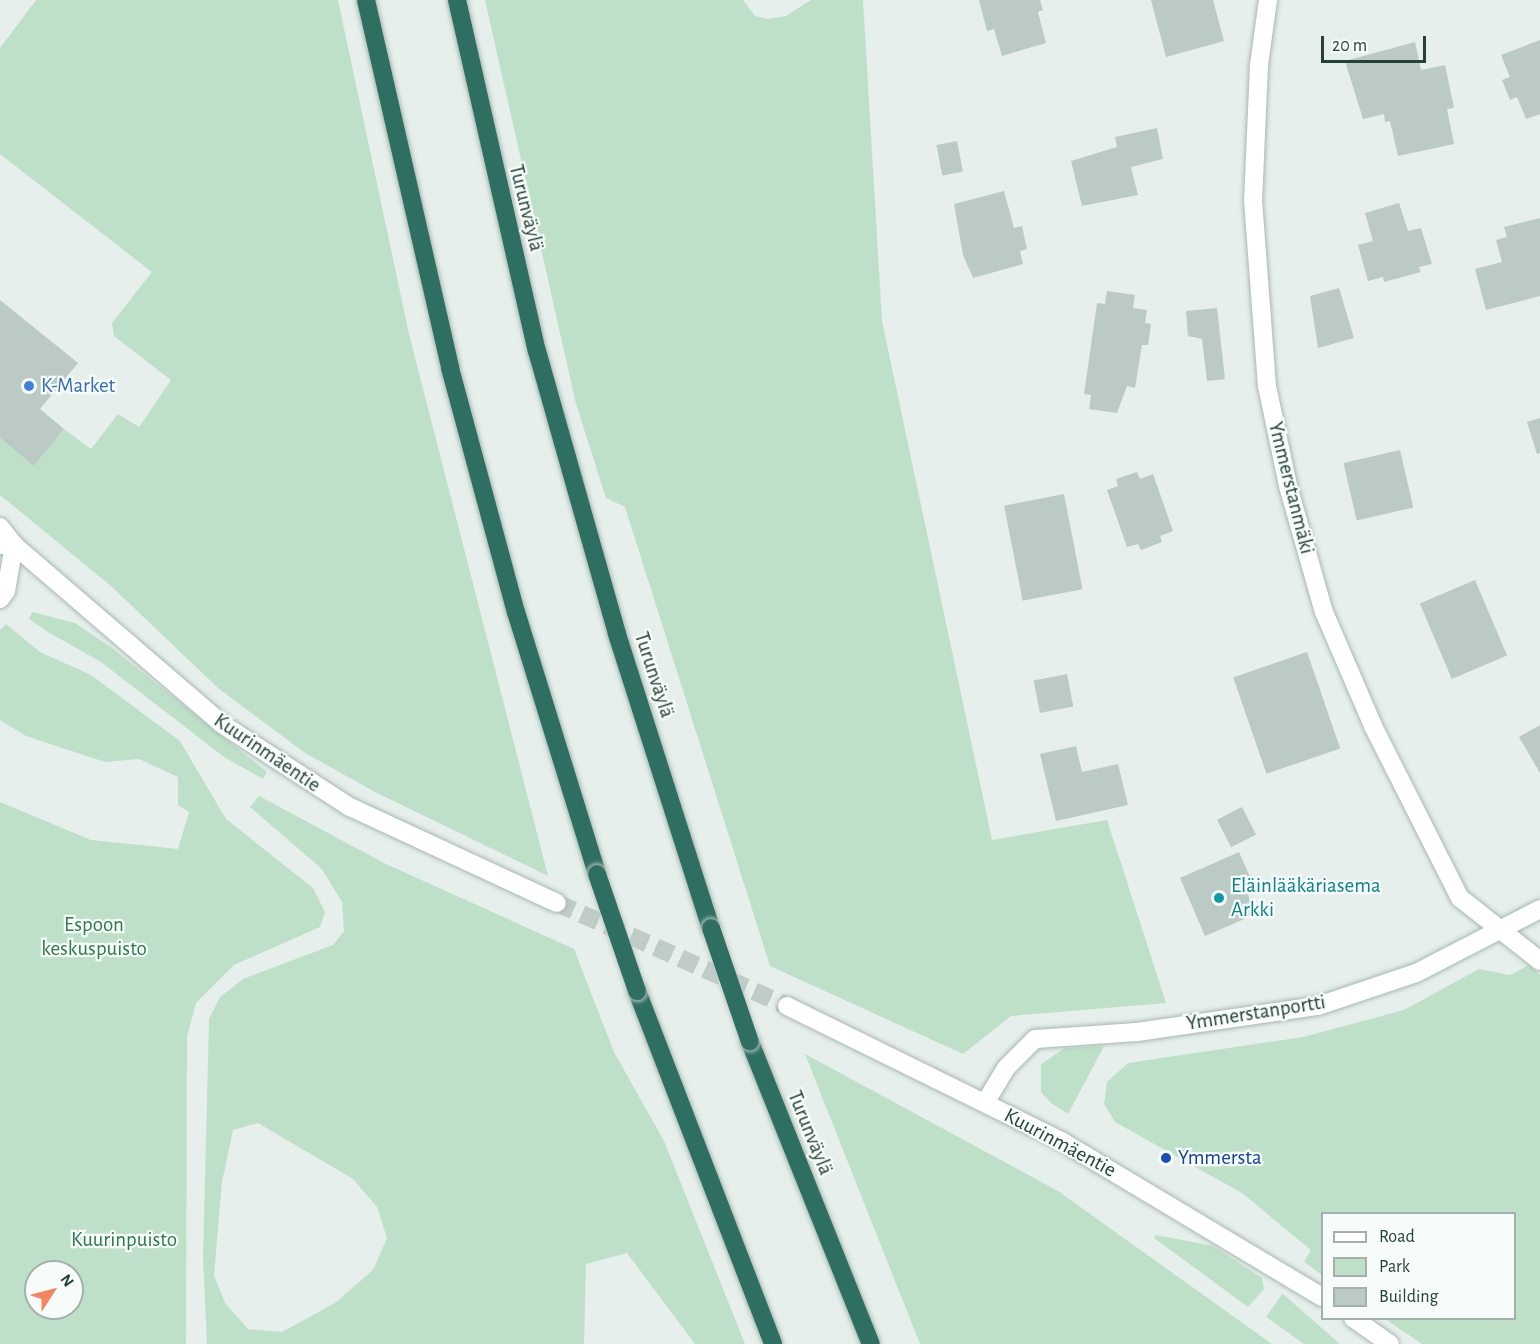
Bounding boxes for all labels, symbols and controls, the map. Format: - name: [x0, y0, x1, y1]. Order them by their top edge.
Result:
- scale bar: [1324, 24, 1429, 62]
- text: 20 m: [1332, 37, 1367, 55]
- street label: Turunväylä: [503, 162, 549, 254]
- place label: K-Market: [41, 373, 115, 399]
- marker: K-Market: [22, 379, 36, 393]
- street label: Ymmerstanmäki: [1262, 419, 1320, 557]
- street label: Turunväylä: [628, 629, 680, 721]
- street label: Kuurinmäentie: [209, 708, 325, 798]
- place label: Eläinlääkäriasema Arkki: [1231, 873, 1381, 923]
- marker: Eläinlääkäriasema Arkki: [1212, 891, 1226, 905]
- park label: Espoon keskuspuisto: [41, 912, 147, 962]
- street label: Ymmerstanportti: [1185, 990, 1327, 1036]
- street label: Turunväylä: [782, 1087, 838, 1179]
- street label: Kuurinmäentie: [1000, 1103, 1120, 1183]
- place label: Ymmersta: [1178, 1145, 1262, 1171]
- marker: Ymmersta: [1159, 1151, 1173, 1165]
- legend: [1321, 1212, 1516, 1320]
- park label: Kuurinpuisto: [71, 1227, 177, 1253]
- text: Road: [1379, 1228, 1415, 1246]
- text: Park: [1379, 1258, 1410, 1276]
- north arrow: [24, 1260, 84, 1320]
- text: N: [57, 1271, 77, 1290]
- text: Building: [1379, 1288, 1438, 1306]

